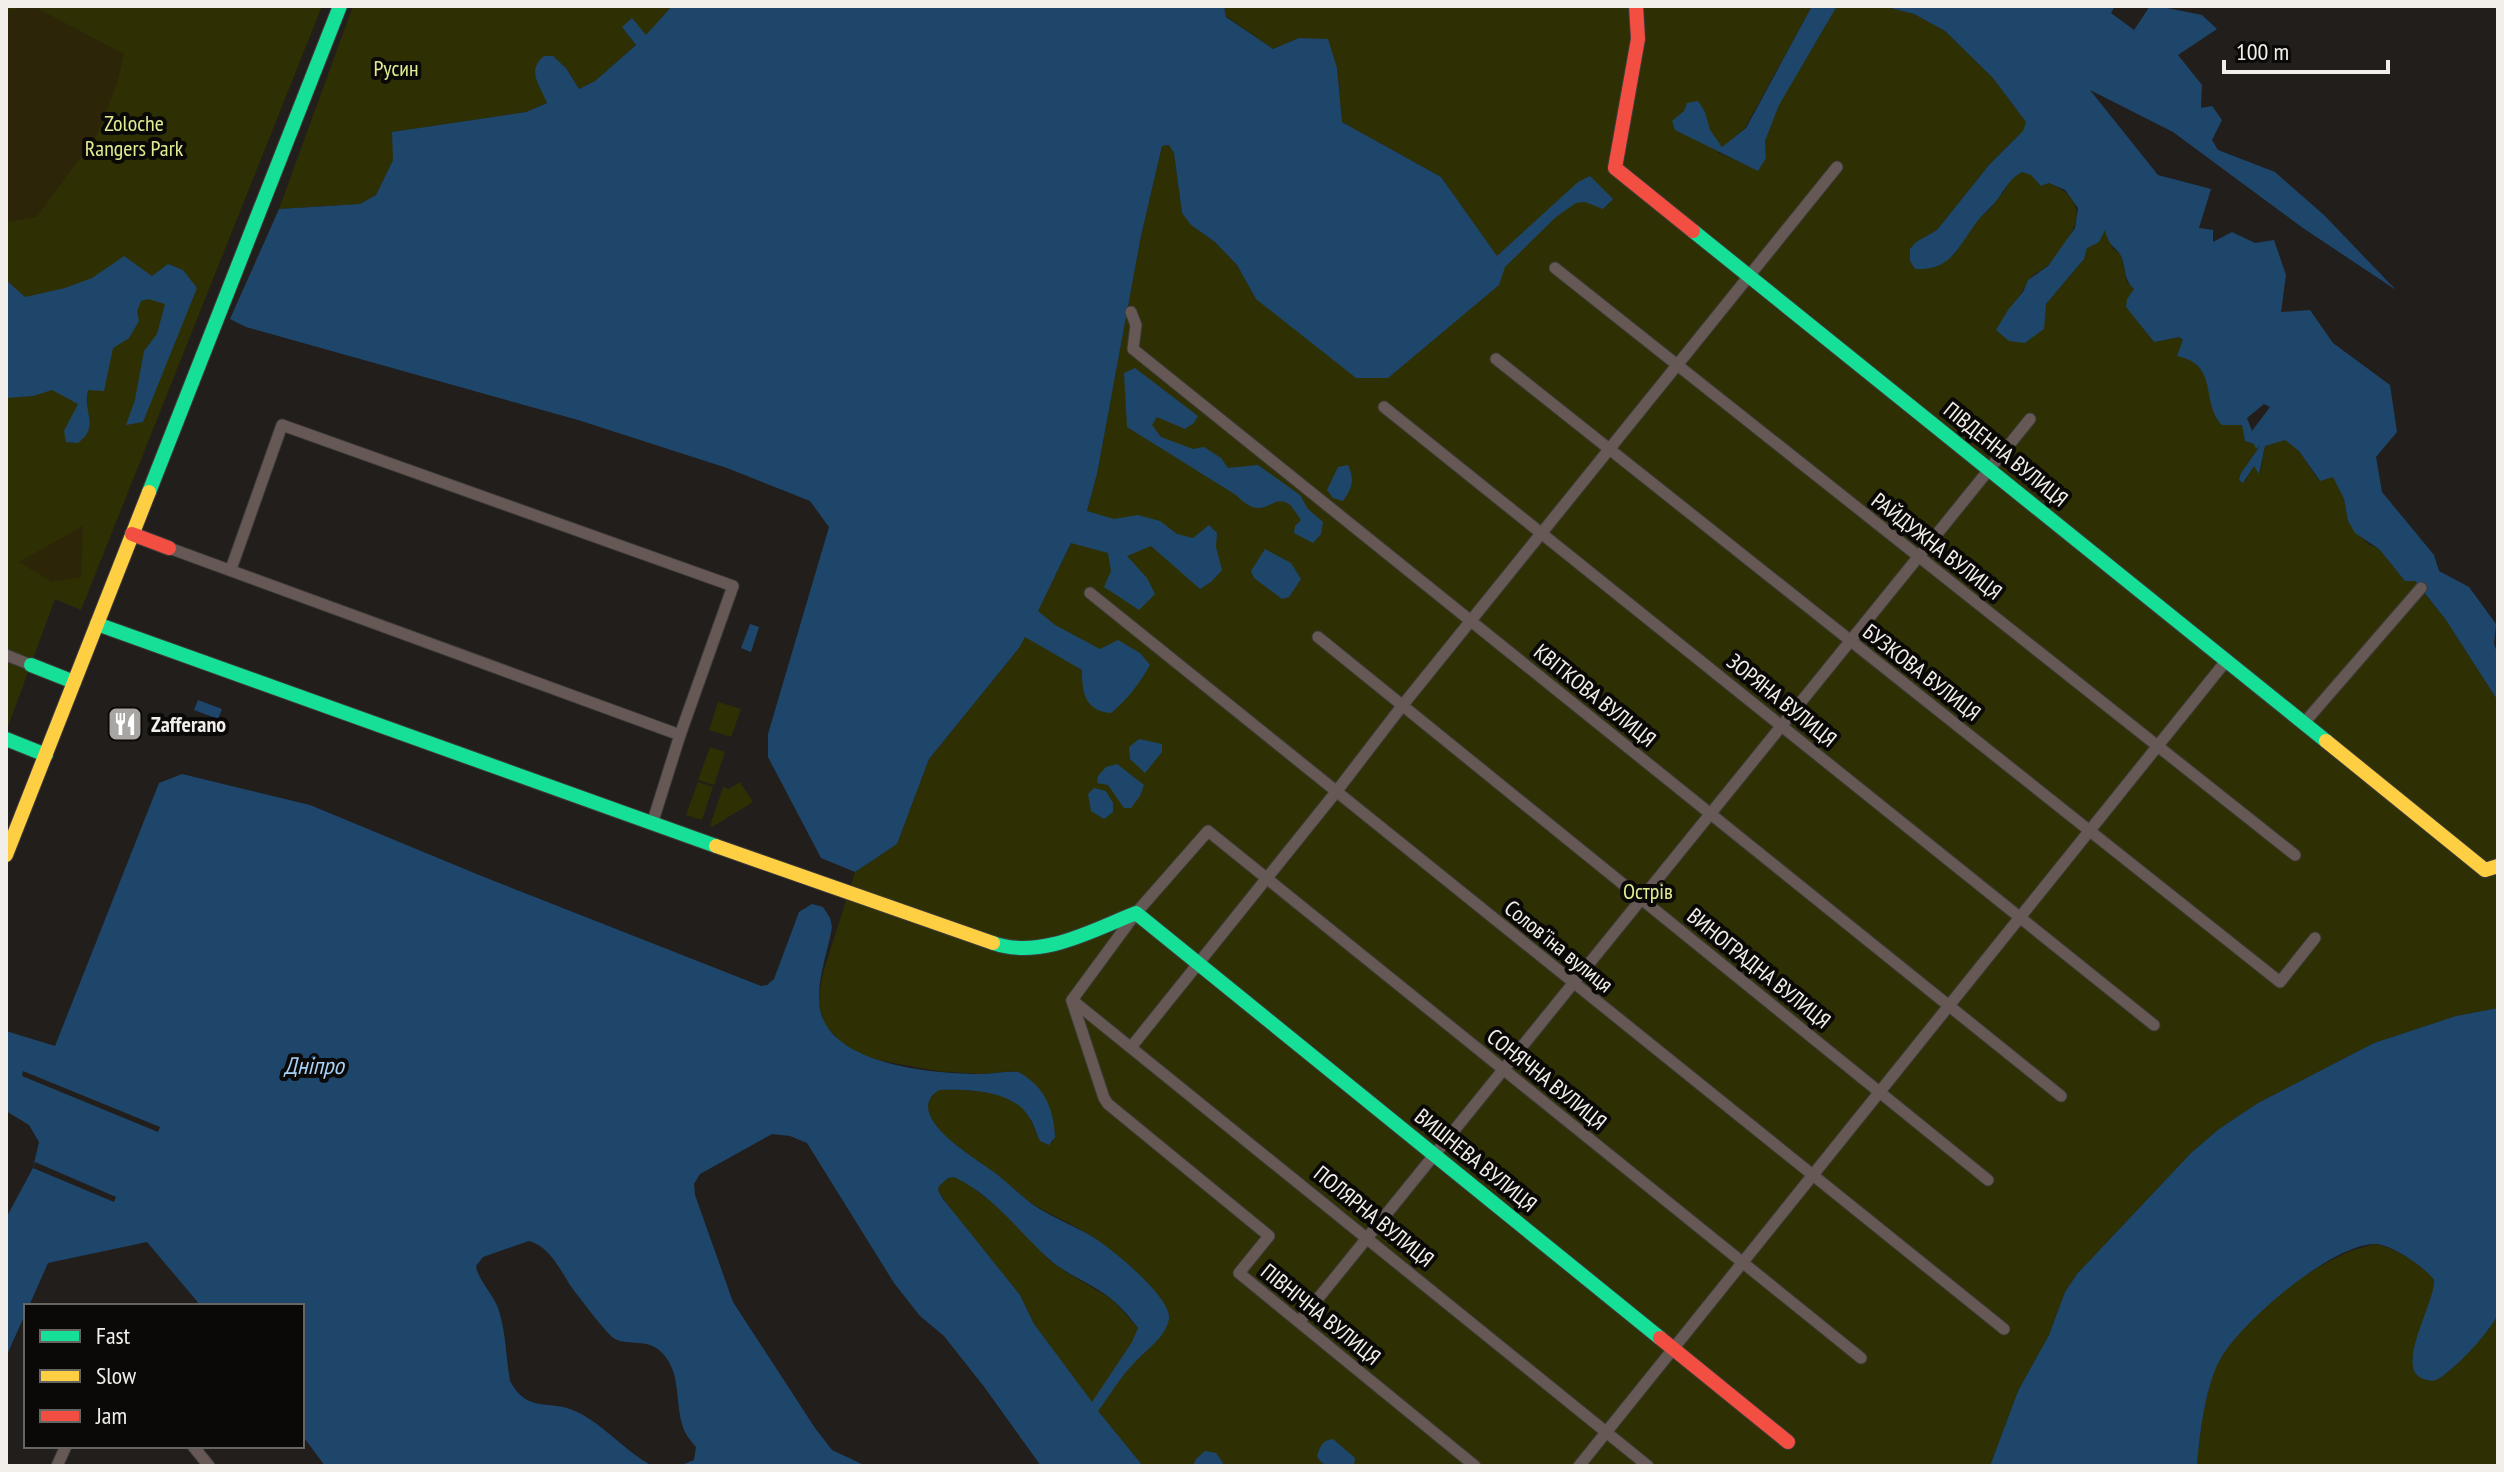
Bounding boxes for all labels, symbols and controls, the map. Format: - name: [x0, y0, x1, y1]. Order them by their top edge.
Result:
- scale bar: [2224, 24, 2388, 74]
- text: 100 m: [2236, 36, 2289, 67]
- park label: Русин: [373, 54, 419, 82]
- park label: Zoloche Rangers Park: [85, 109, 184, 162]
- street label: ПІВДЕННА ВУЛИЦЯ: [1938, 395, 2074, 513]
- street label: РАЙДУЖНА ВУЛИЦЯ: [1866, 486, 2008, 606]
- street label: БУЗКОВА ВУЛИЦЯ: [1858, 617, 1986, 727]
- street label: КВІТКОВА ВУЛИЦЯ: [1528, 637, 1662, 753]
- street label: ЗОРЯНА ВУЛИЦЯ: [1721, 647, 1843, 753]
- restaurant icon: Zafferano: [106, 705, 144, 743]
- place label: Zafferano: [151, 710, 226, 738]
- park label: Острів: [1623, 877, 1673, 905]
- street label: Соловʼїна вулиця: [1499, 894, 1619, 998]
- street label: ВИНОГРАДНА ВУЛИЦЯ: [1682, 902, 1836, 1034]
- street label: СОНЯЧНА ВУЛИЦЯ: [1482, 1022, 1612, 1136]
- water label: Дніпро: [283, 1050, 346, 1081]
- street label: ВИШНЕВА ВУЛИЦЯ: [1409, 1102, 1543, 1218]
- street label: ПОЛЯРНА ВУЛИЦЯ: [1308, 1159, 1440, 1273]
- street label: ПІВНІЧНА ВУЛИЦЯ: [1255, 1257, 1387, 1371]
- legend: [24, 1304, 304, 1448]
- text: Fast: [96, 1320, 131, 1351]
- text: Slow: [96, 1360, 137, 1391]
- text: Jam: [95, 1400, 127, 1431]

